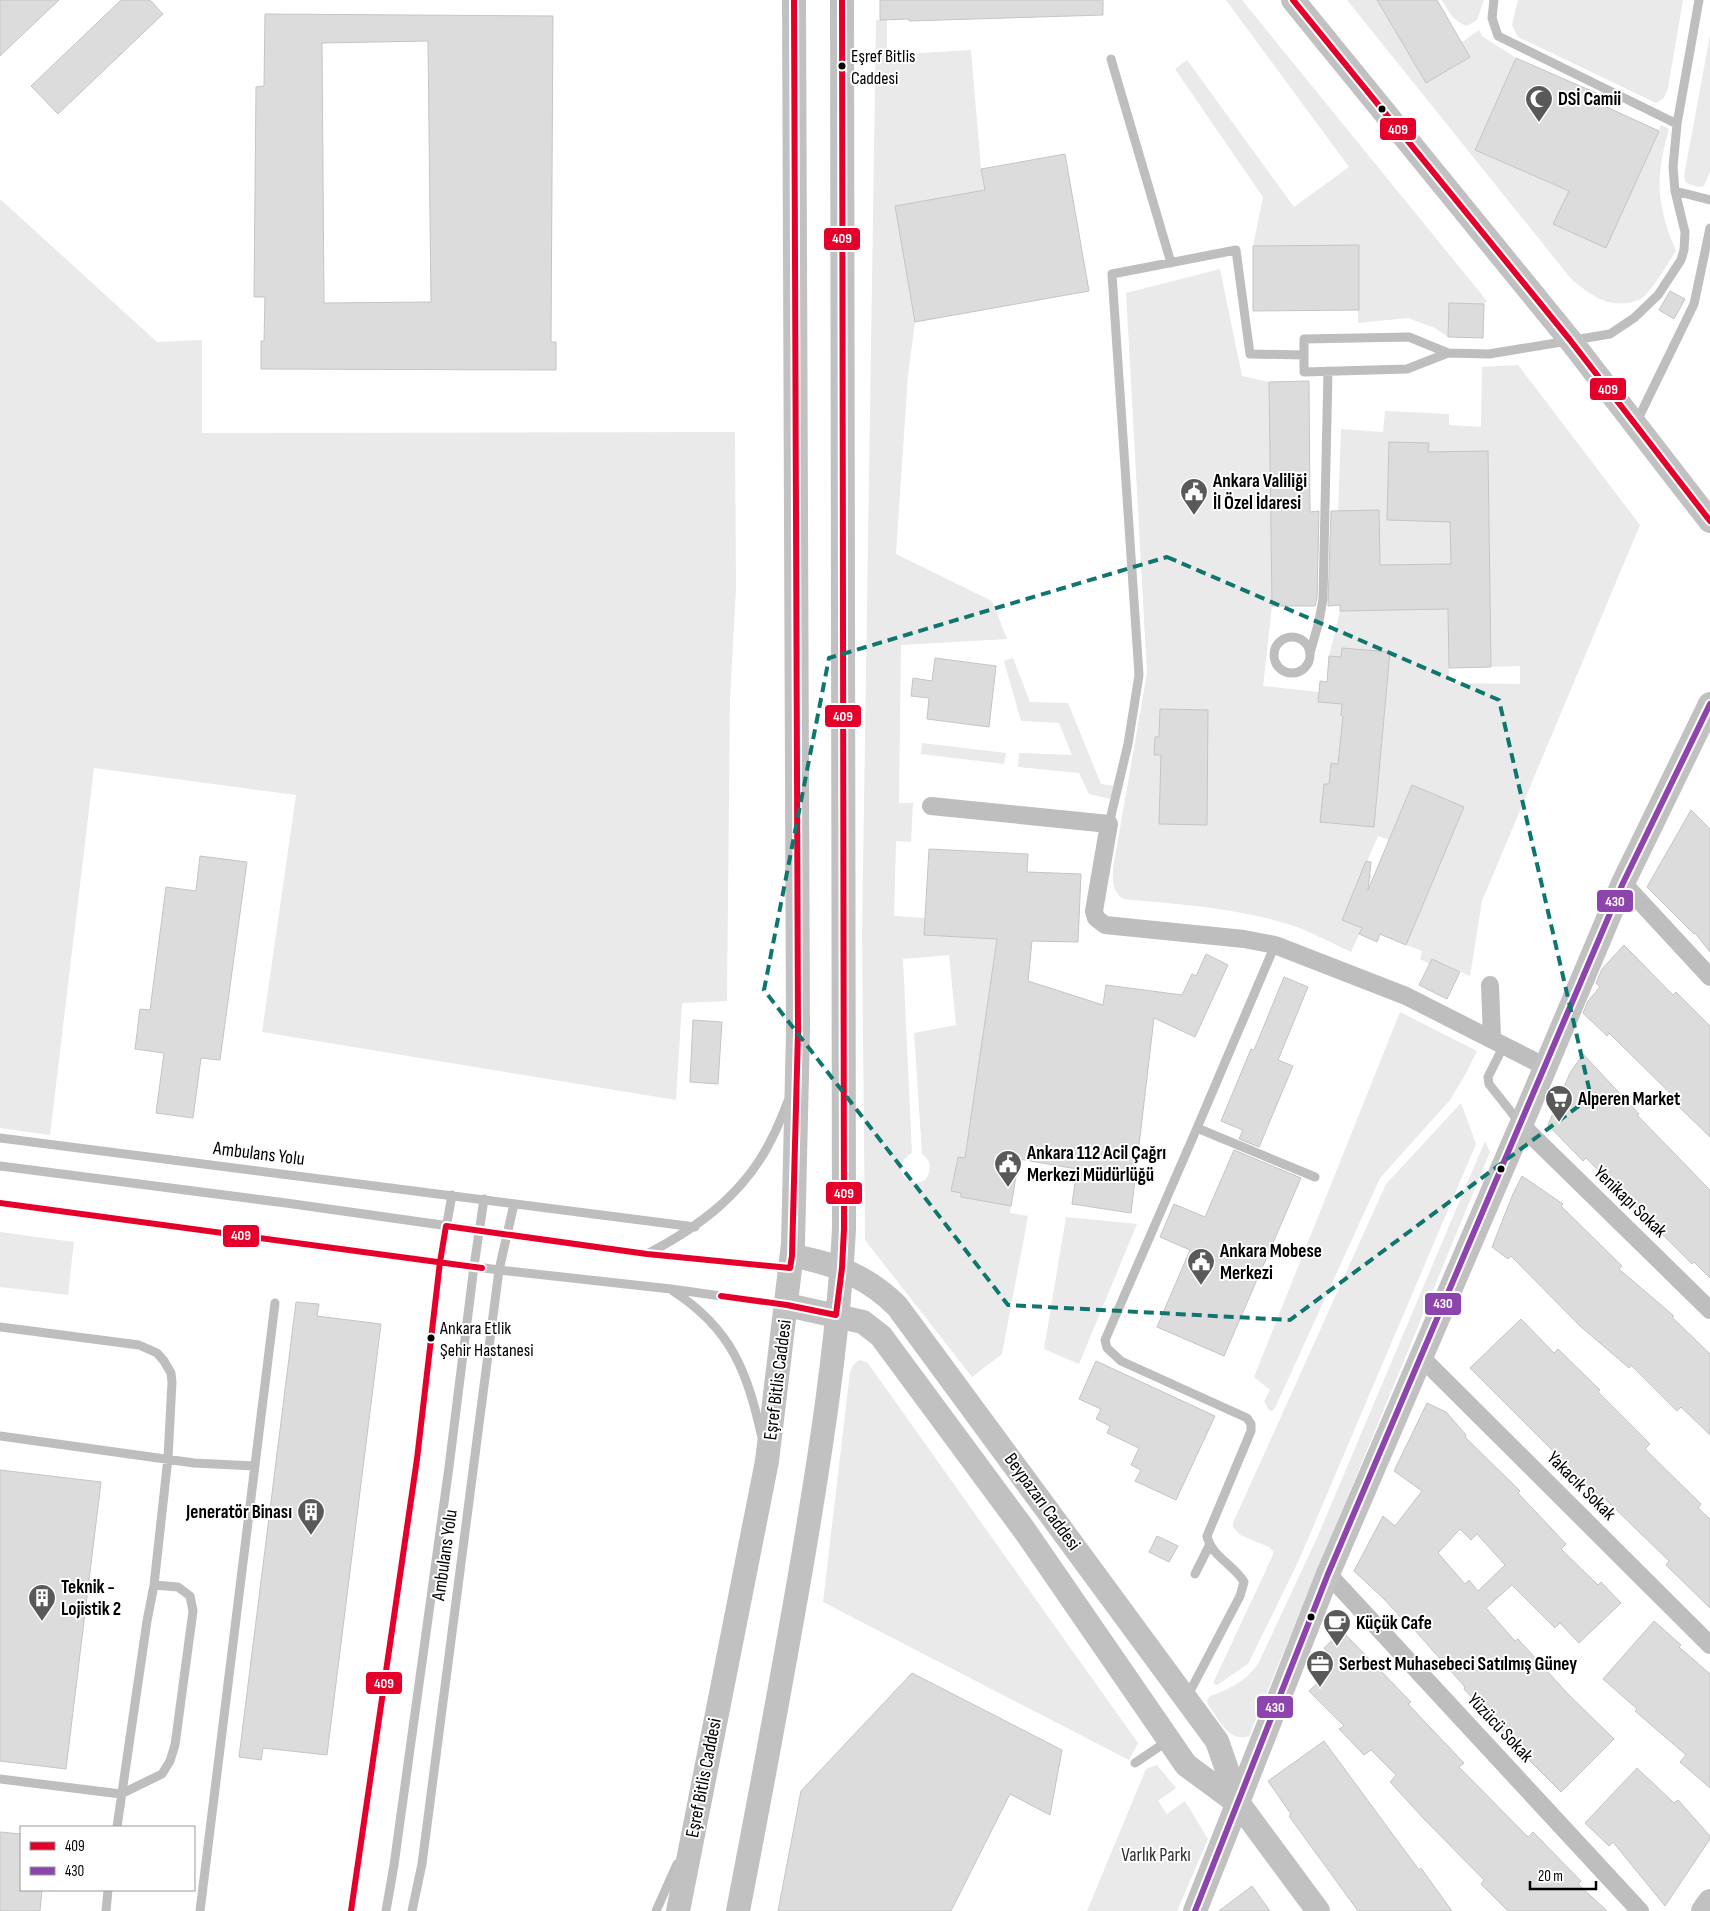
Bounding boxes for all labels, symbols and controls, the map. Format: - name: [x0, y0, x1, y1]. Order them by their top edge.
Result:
- place label: Eşref Bitlis Caddesi: [851, 46, 915, 89]
- marker: Eşref Bitlis Caddesi: [837, 61, 847, 71]
- mosque icon: DSİ Camii: [1524, 84, 1554, 123]
- place label: DSİ Camii: [1558, 88, 1621, 111]
- unlabelled marker: [1377, 104, 1387, 114]
- line badge: 409: [1379, 117, 1417, 141]
- text: 409: [1388, 121, 1408, 138]
- line badge: 409: [823, 227, 861, 251]
- text: 409: [832, 230, 852, 247]
- line badge: 409: [1589, 377, 1627, 401]
- text: 409: [1598, 381, 1618, 398]
- place label: Ankara Valiliği İl Özel İdaresi: [1212, 470, 1307, 515]
- public building icon: Ankara Valiliği İl Özel İdaresi: [1179, 477, 1209, 516]
- line badge: 409: [824, 704, 862, 728]
- text: 409: [833, 708, 853, 725]
- line badge: 430: [1596, 889, 1634, 913]
- text: 430: [1605, 893, 1625, 910]
- supermarket icon: Alperen Market: [1544, 1084, 1574, 1123]
- place label: Alperen Market: [1577, 1088, 1680, 1111]
- street label: Ambulans Yolu: [211, 1137, 306, 1171]
- place label: Ankara 112 Acil Çağrı Merkezi Müdürlüğü: [1026, 1142, 1166, 1187]
- public building icon: Ankara 112 Acil Çağrı Merkezi Müdürlüğü: [993, 1149, 1023, 1188]
- street label: Yenikapı Sokak: [1589, 1161, 1672, 1243]
- unlabelled marker: [1496, 1164, 1506, 1174]
- line badge: 409: [825, 1181, 863, 1205]
- text: 409: [834, 1185, 854, 1202]
- line badge: 409: [222, 1224, 260, 1248]
- text: 409: [231, 1227, 251, 1244]
- place label: Ankara Mobese Merkezi: [1219, 1240, 1322, 1285]
- public building icon: Ankara Mobese Merkezi: [1186, 1247, 1216, 1286]
- line badge: 430: [1424, 1292, 1462, 1316]
- text: 430: [1433, 1295, 1453, 1312]
- place label: Ankara Etlik Şehir Hastanesi: [439, 1318, 534, 1361]
- street label: Eşref Bitlis Caddesi: [759, 1319, 797, 1441]
- marker: Ankara Etlik Şehir Hastanesi: [426, 1333, 436, 1343]
- street label: Yakacık Sokak: [1542, 1447, 1621, 1526]
- street label: Beypazarı Caddesi: [999, 1449, 1085, 1555]
- building icon: Jeneratör Binası: [296, 1497, 326, 1536]
- place label: Jeneratör Binası: [185, 1501, 292, 1524]
- street label: Ambulans Yolu: [427, 1508, 463, 1603]
- place label: Teknik - Lojistik 2: [61, 1576, 121, 1621]
- building icon: Teknik - Lojistik 2: [27, 1583, 57, 1622]
- cafe icon: Küçük Cafe: [1322, 1608, 1352, 1647]
- unlabelled marker: [1306, 1612, 1316, 1622]
- place label: Küçük Cafe: [1356, 1612, 1432, 1635]
- office icon: Serbest Muhasebeci Satılmış Güney: [1305, 1649, 1335, 1688]
- place label: Serbest Muhasebeci Satılmış Güney: [1339, 1653, 1577, 1676]
- line badge: 409: [365, 1671, 403, 1695]
- text: 409: [374, 1675, 394, 1692]
- street label: Yüzücü Sokak: [1462, 1689, 1538, 1768]
- line badge: 430: [1256, 1695, 1294, 1719]
- text: 430: [1265, 1699, 1285, 1716]
- street label: Eşref Bitlis Caddesi: [681, 1716, 727, 1840]
- legend: [20, 1826, 195, 1891]
- text: 409: [65, 1837, 85, 1856]
- park label: Varlık Parkı: [1121, 1844, 1191, 1867]
- scale bar: [1530, 1858, 1596, 1890]
- text: 430: [65, 1862, 84, 1881]
- text: 20 m: [1538, 1867, 1563, 1886]

